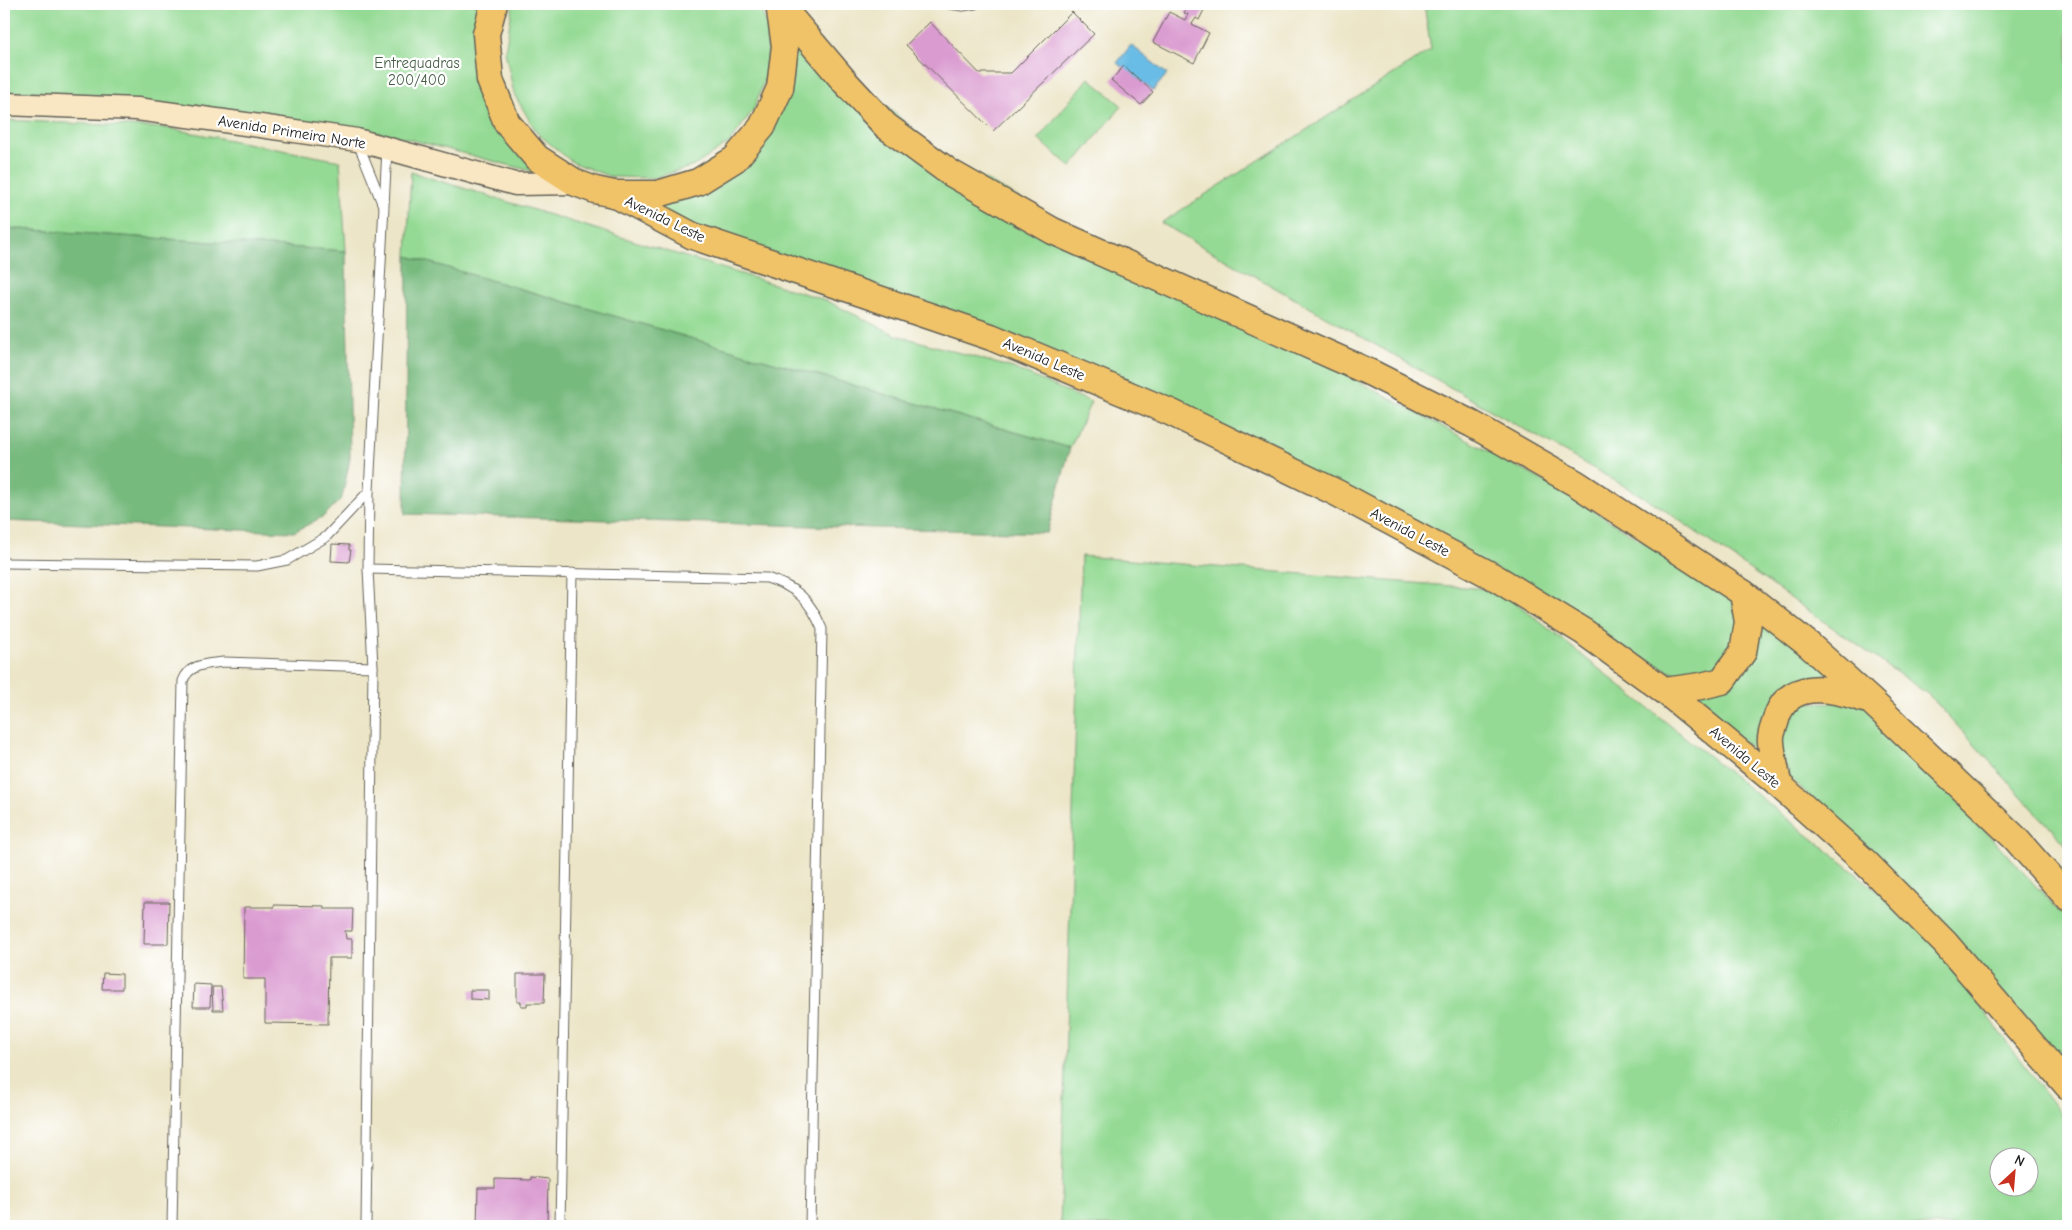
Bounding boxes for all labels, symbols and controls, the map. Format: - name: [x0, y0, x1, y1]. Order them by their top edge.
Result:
- park label: Entrequadras 200/400: [374, 54, 460, 89]
- street label: Avenida Primeira Norte: [217, 111, 368, 153]
- street label: Avenida Leste: [622, 192, 708, 246]
- street label: Avenida Leste: [1000, 334, 1088, 384]
- street label: Avenida Leste: [1367, 504, 1453, 561]
- street label: Avenida Leste: [1706, 722, 1784, 792]
- north arrow: [1990, 1148, 2040, 1198]
- text: N: [2012, 1151, 2027, 1170]

